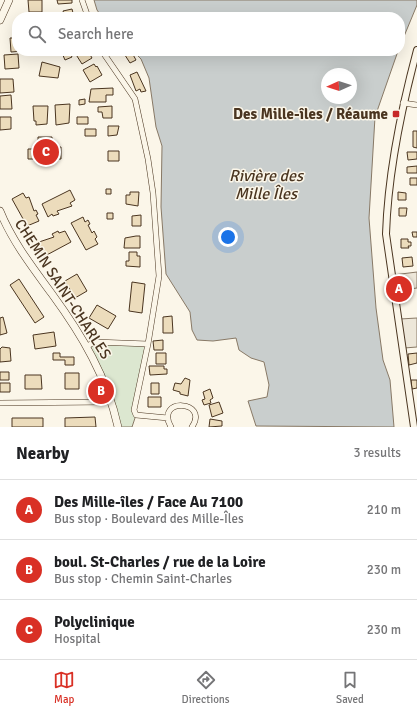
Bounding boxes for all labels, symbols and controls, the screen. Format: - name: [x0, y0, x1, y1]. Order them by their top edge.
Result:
- search box: [12, 12, 405, 56]
- icon: search: [26, 23, 48, 45]
- text: Search here: [58, 25, 134, 43]
- north arrow: [321, 68, 357, 104]
- place label: Des Mille-îles / Réaume: [233, 105, 388, 123]
- marker: Des Mille-îles / Réaume: [391, 109, 401, 119]
- pin: C: [33, 137, 59, 167]
- water label: Rivière des Mille Îles: [229, 166, 305, 204]
- street label: CHEMIN SAINT-CHARLES: [11, 216, 115, 362]
- your location: [218, 227, 238, 247]
- pin: A: [386, 274, 412, 304]
- pin: B: [88, 376, 114, 406]
- text: Nearby: [16, 443, 69, 464]
- text: 3 results: [353, 445, 401, 461]
- text: Des Mille-îles / Face Au 7100: [54, 493, 243, 511]
- text: A: [25, 502, 33, 518]
- text: 210 m: [367, 502, 401, 518]
- text: Bus stop · Boulevard des Mille-Îles: [54, 511, 244, 527]
- text: boul. St-Charles / rue de la Loire: [54, 553, 266, 571]
- text: B: [25, 562, 33, 578]
- text: 230 m: [367, 562, 401, 578]
- text: Bus stop · Chemin Saint-Charles: [54, 571, 232, 587]
- text: Polyclinique: [54, 613, 135, 631]
- text: C: [25, 622, 33, 638]
- text: 230 m: [367, 622, 401, 638]
- text: Hospital: [54, 631, 101, 647]
- tab: Map: [53, 669, 75, 706]
- tab: Directions: [182, 669, 230, 706]
- tab: Saved: [336, 669, 364, 706]

